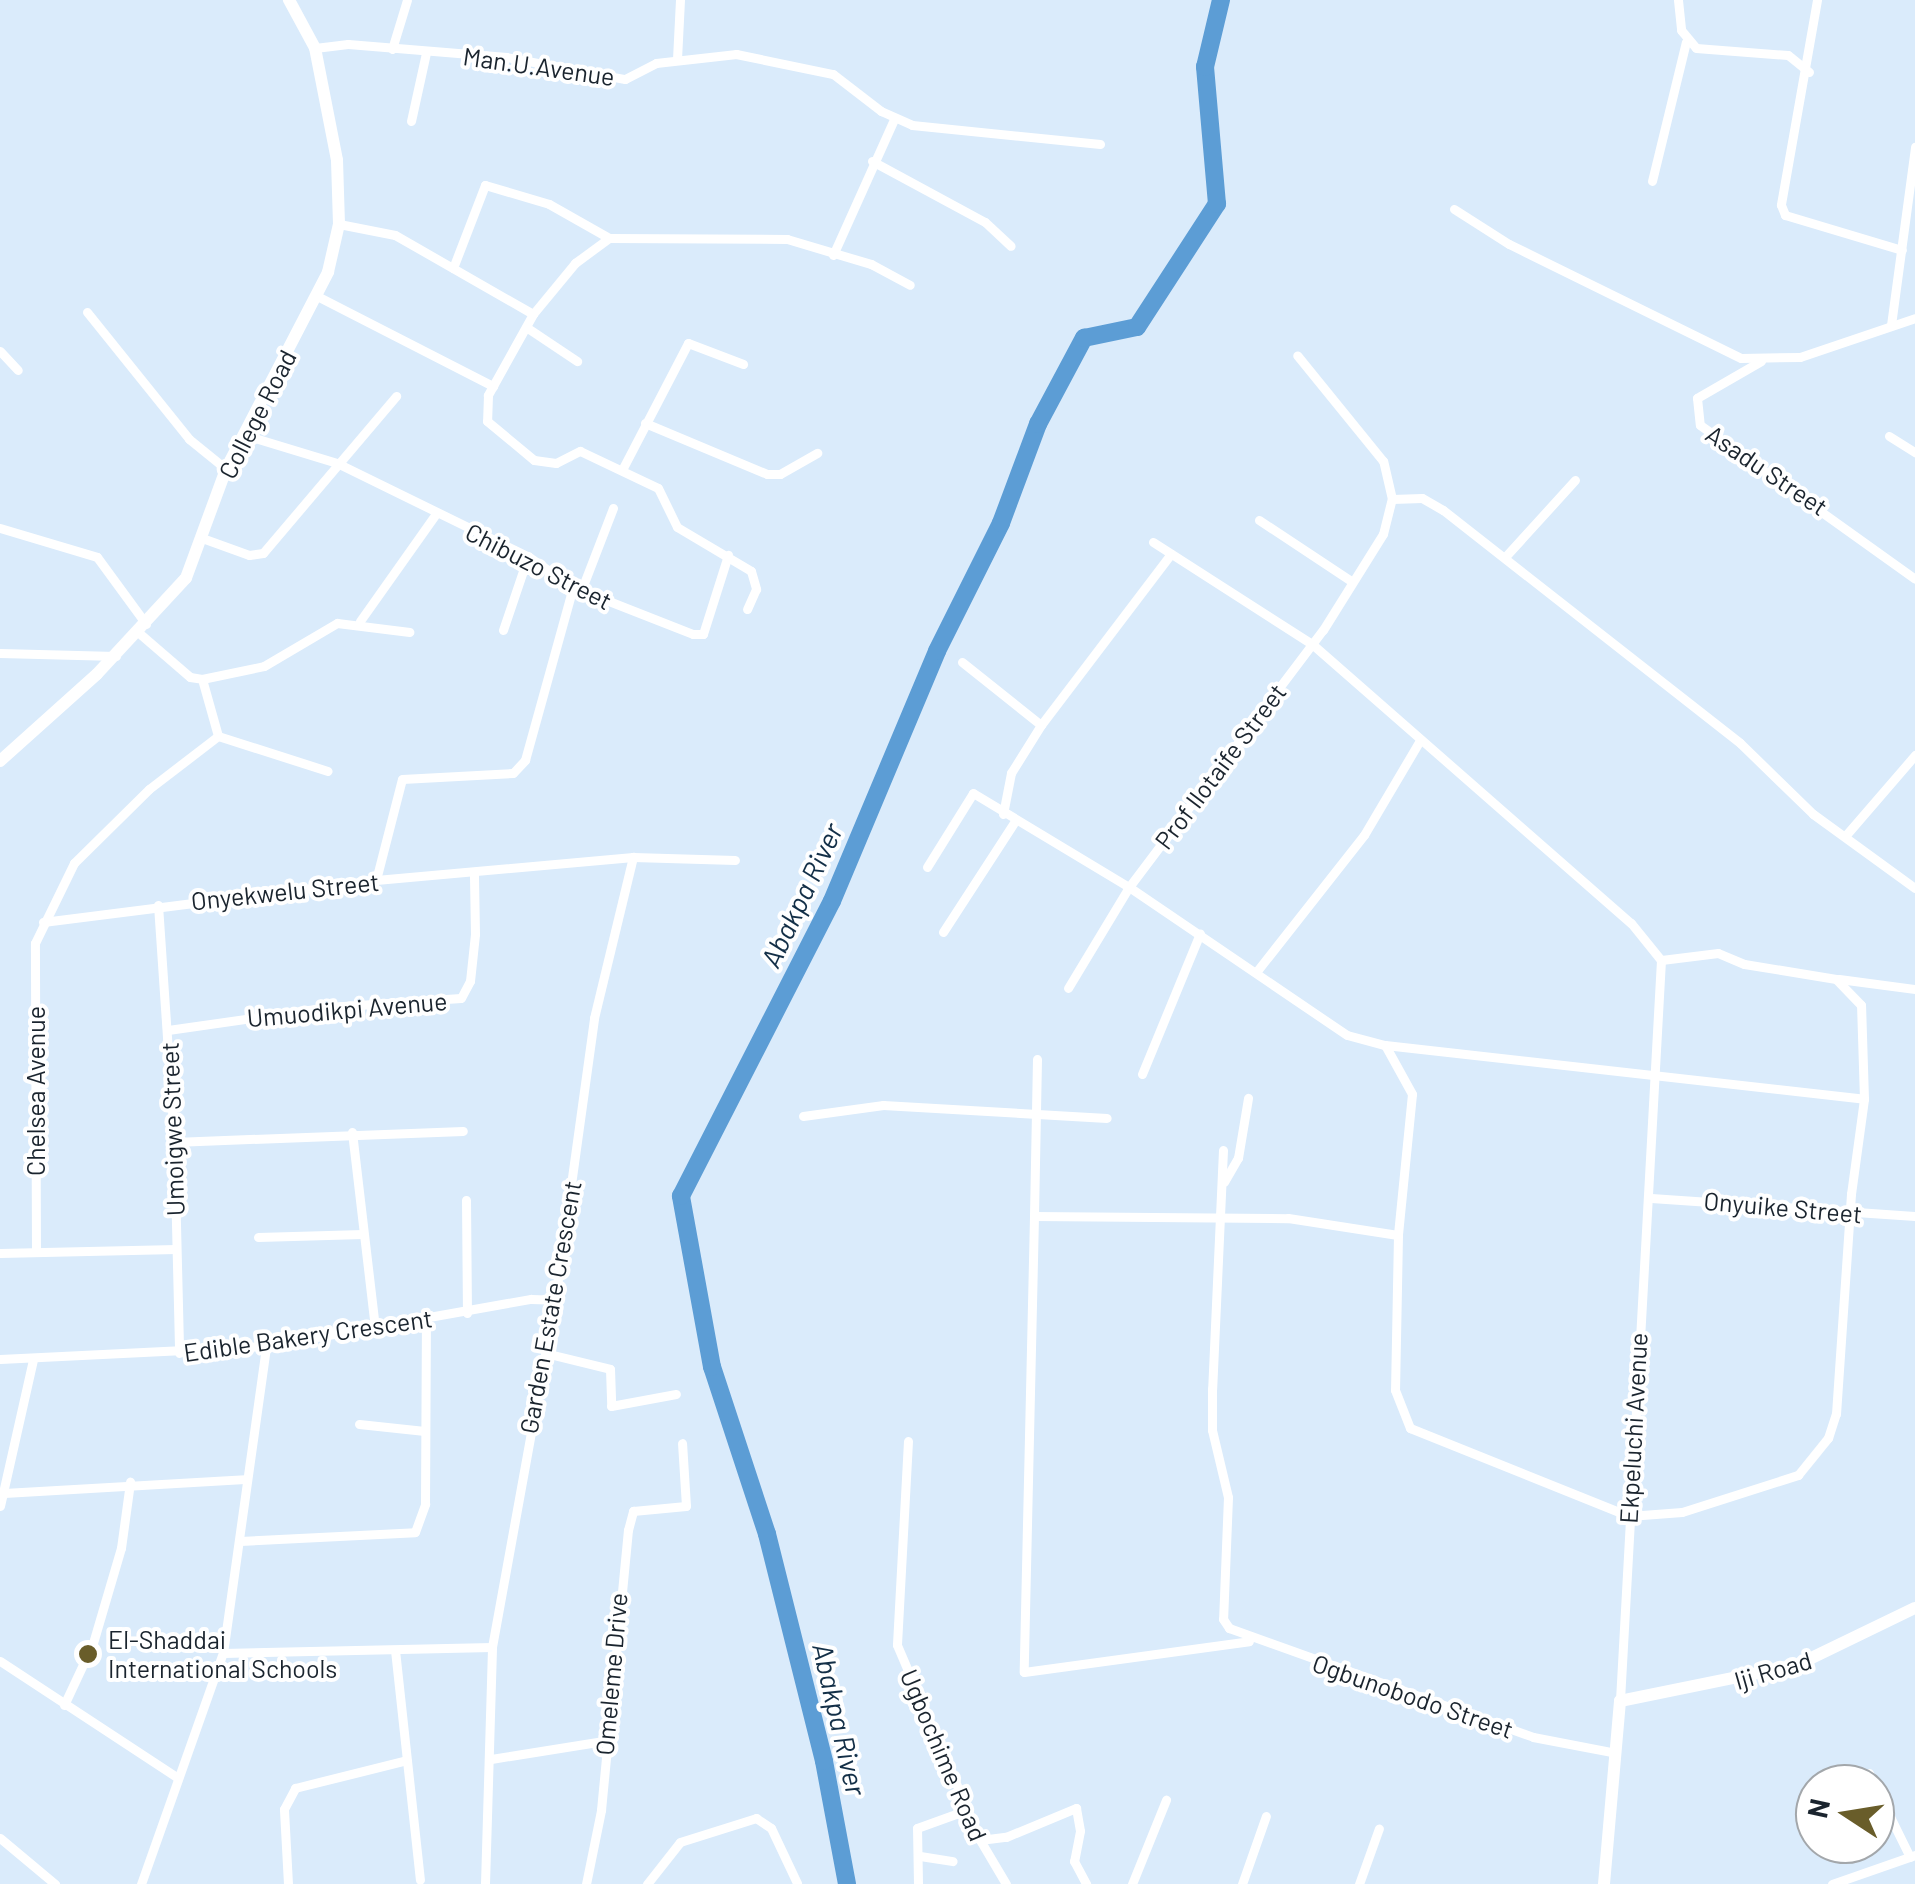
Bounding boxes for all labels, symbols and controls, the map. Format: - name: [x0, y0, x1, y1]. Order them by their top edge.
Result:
- street label: Man.U.Avenue: [461, 41, 617, 91]
- street label: College Road: [212, 345, 302, 483]
- street label: Asadu Street: [1700, 418, 1834, 522]
- street label: Chibuzo Street: [461, 516, 617, 616]
- street label: Prof Ilotaife Street: [1148, 677, 1292, 855]
- water label: Abakpa River: [753, 817, 849, 973]
- street label: Onyekwelu Street: [189, 866, 381, 916]
- street label: Umuodikpi Avenue: [246, 985, 448, 1033]
- street label: Chelsea Avenue: [20, 1006, 50, 1176]
- street label: Umoigwe Street: [154, 1041, 190, 1217]
- street label: Garden Estate Crescent: [513, 1178, 587, 1436]
- street label: Onyuike Street: [1703, 1185, 1863, 1229]
- street label: Edible Bakery Crescent: [182, 1303, 434, 1367]
- street label: Ekpeluchi Avenue: [1613, 1332, 1653, 1524]
- street label: Omeleme Drive: [589, 1592, 633, 1756]
- place label: El-Shaddai International Schools: [108, 1625, 337, 1684]
- water label: Abakpa River: [806, 1640, 874, 1798]
- marker: El-Shaddai International Schools: [77, 1643, 99, 1665]
- street label: Iji Road: [1731, 1645, 1815, 1695]
- street label: Ogbunobodo Street: [1309, 1648, 1517, 1744]
- street label: Ugbochime Road: [894, 1665, 994, 1845]
- north arrow: [1795, 1764, 1895, 1864]
- text: N: [1799, 1796, 1836, 1821]

